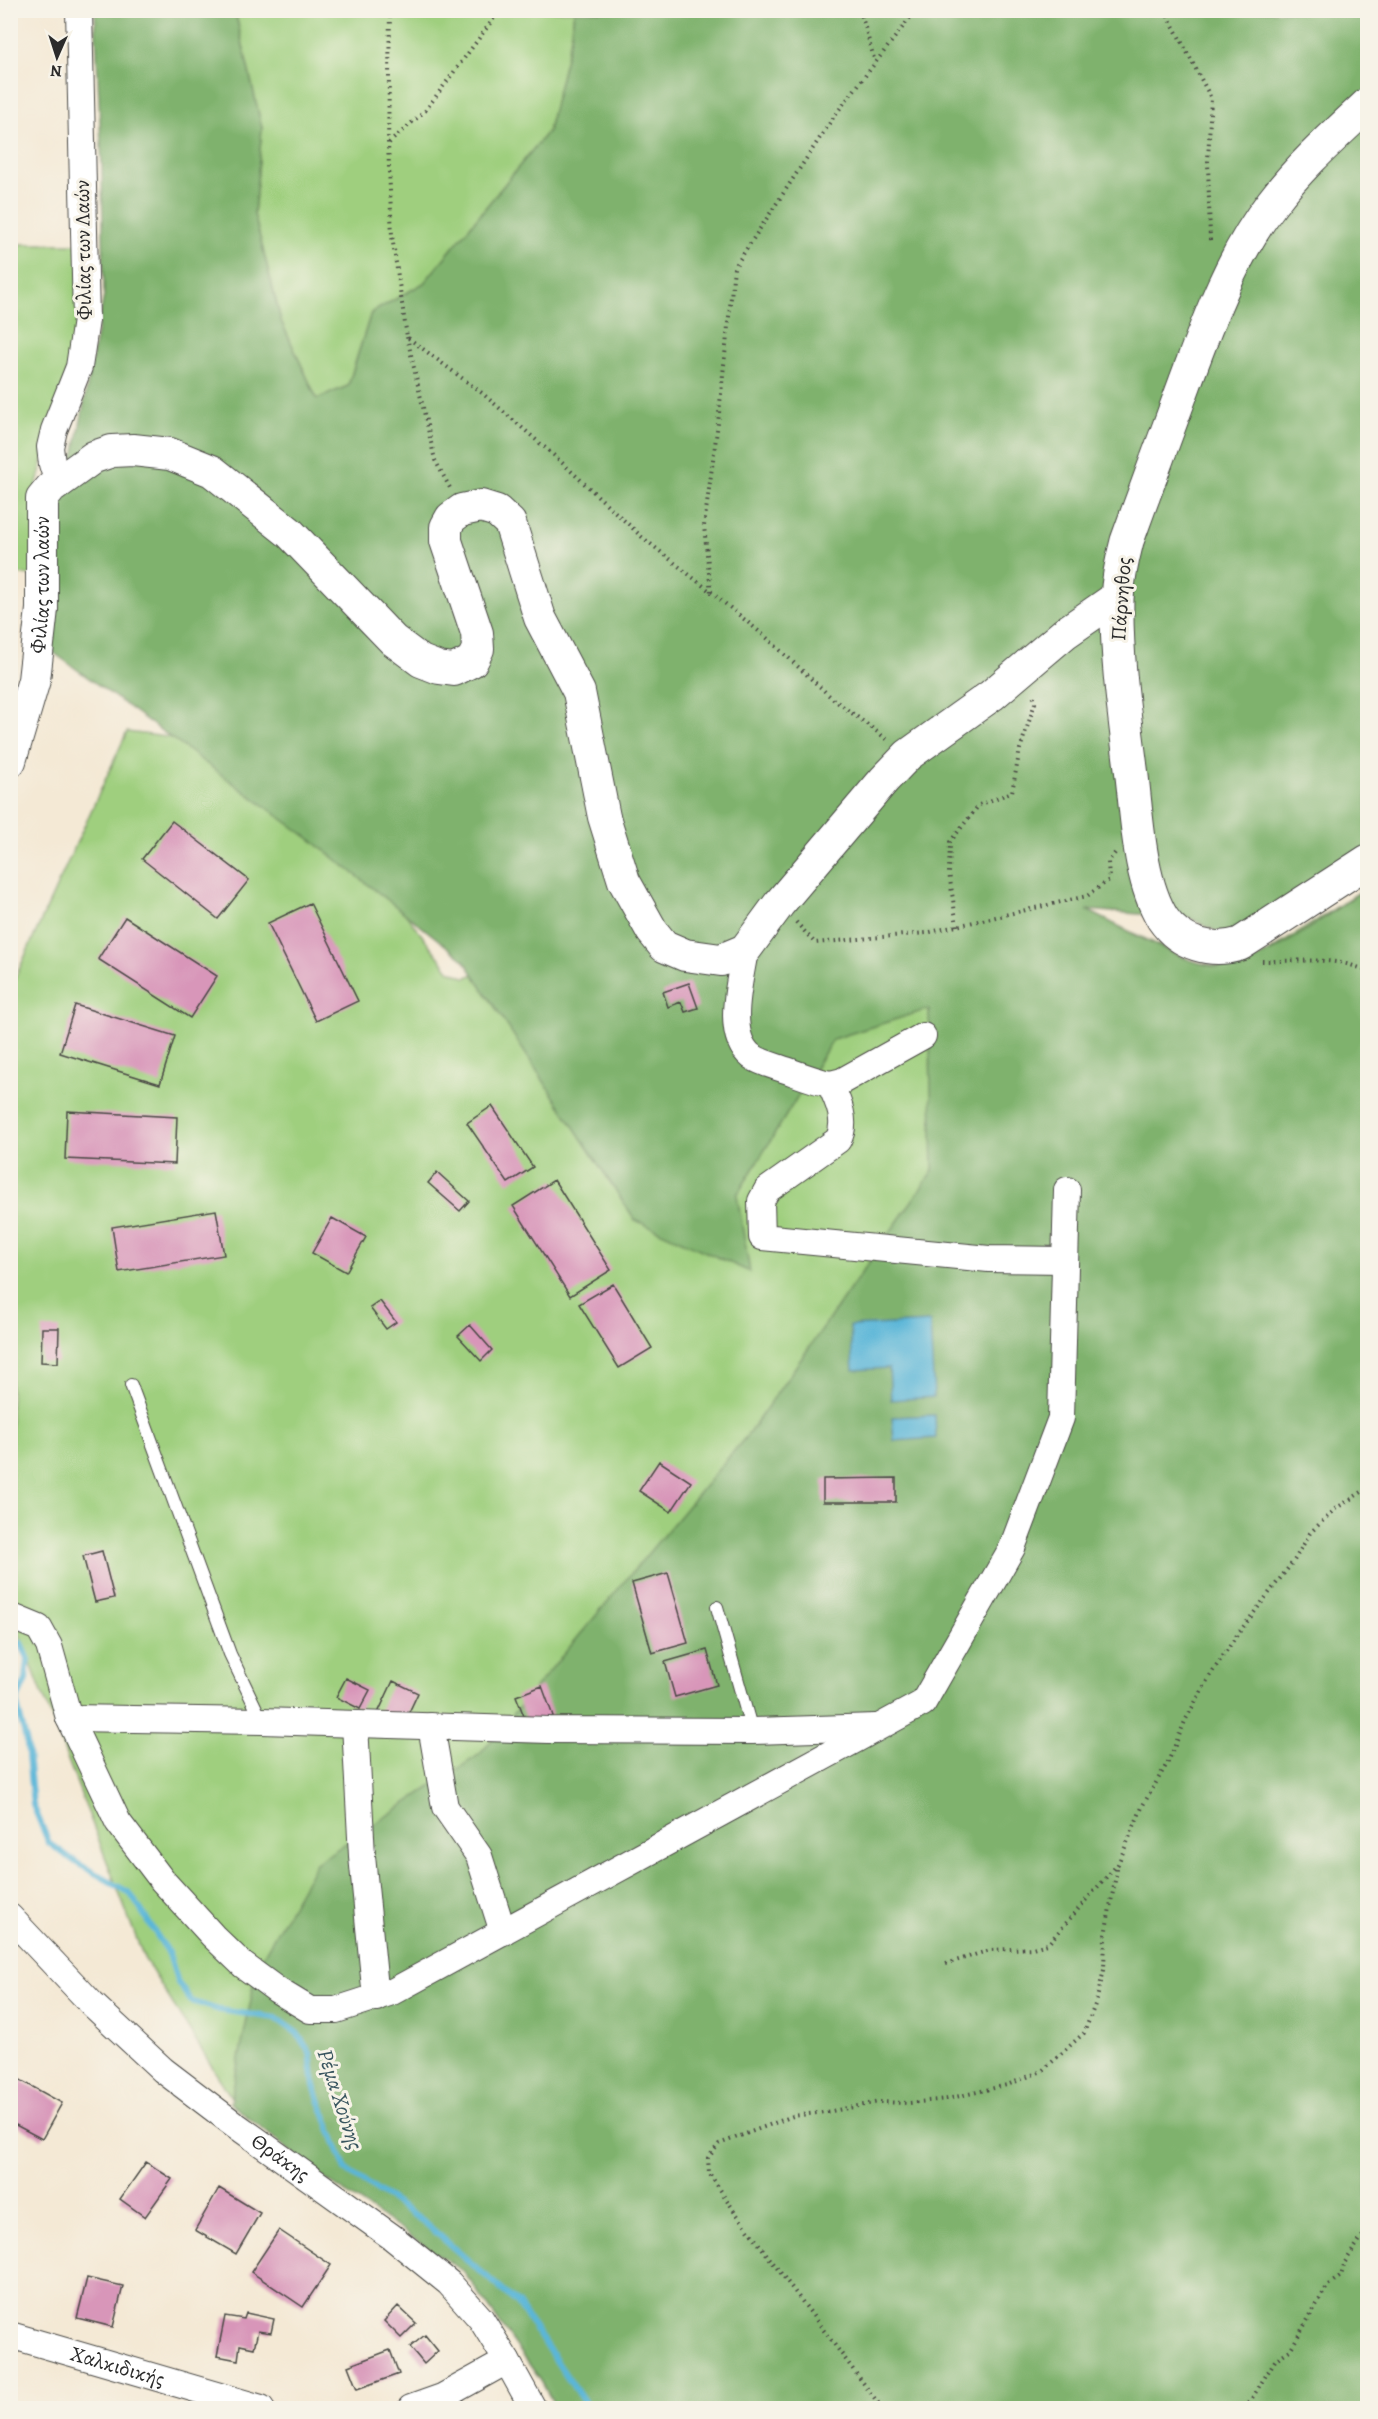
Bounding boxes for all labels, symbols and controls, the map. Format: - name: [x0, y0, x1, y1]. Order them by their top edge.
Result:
- north arrow: [27, 27, 87, 87]
- text: N: [50, 60, 63, 82]
- street label: Φιλίας των Λαών: [68, 179, 98, 320]
- street label: Φιλίας των λαών: [23, 516, 56, 655]
- street label: Πάρνηθος: [1104, 556, 1138, 642]
- water label: Ρέμα Χούνης: [310, 2045, 370, 2153]
- street label: Θράκης: [246, 2127, 316, 2188]
- street label: Χαλκιδικής: [67, 2339, 168, 2393]

